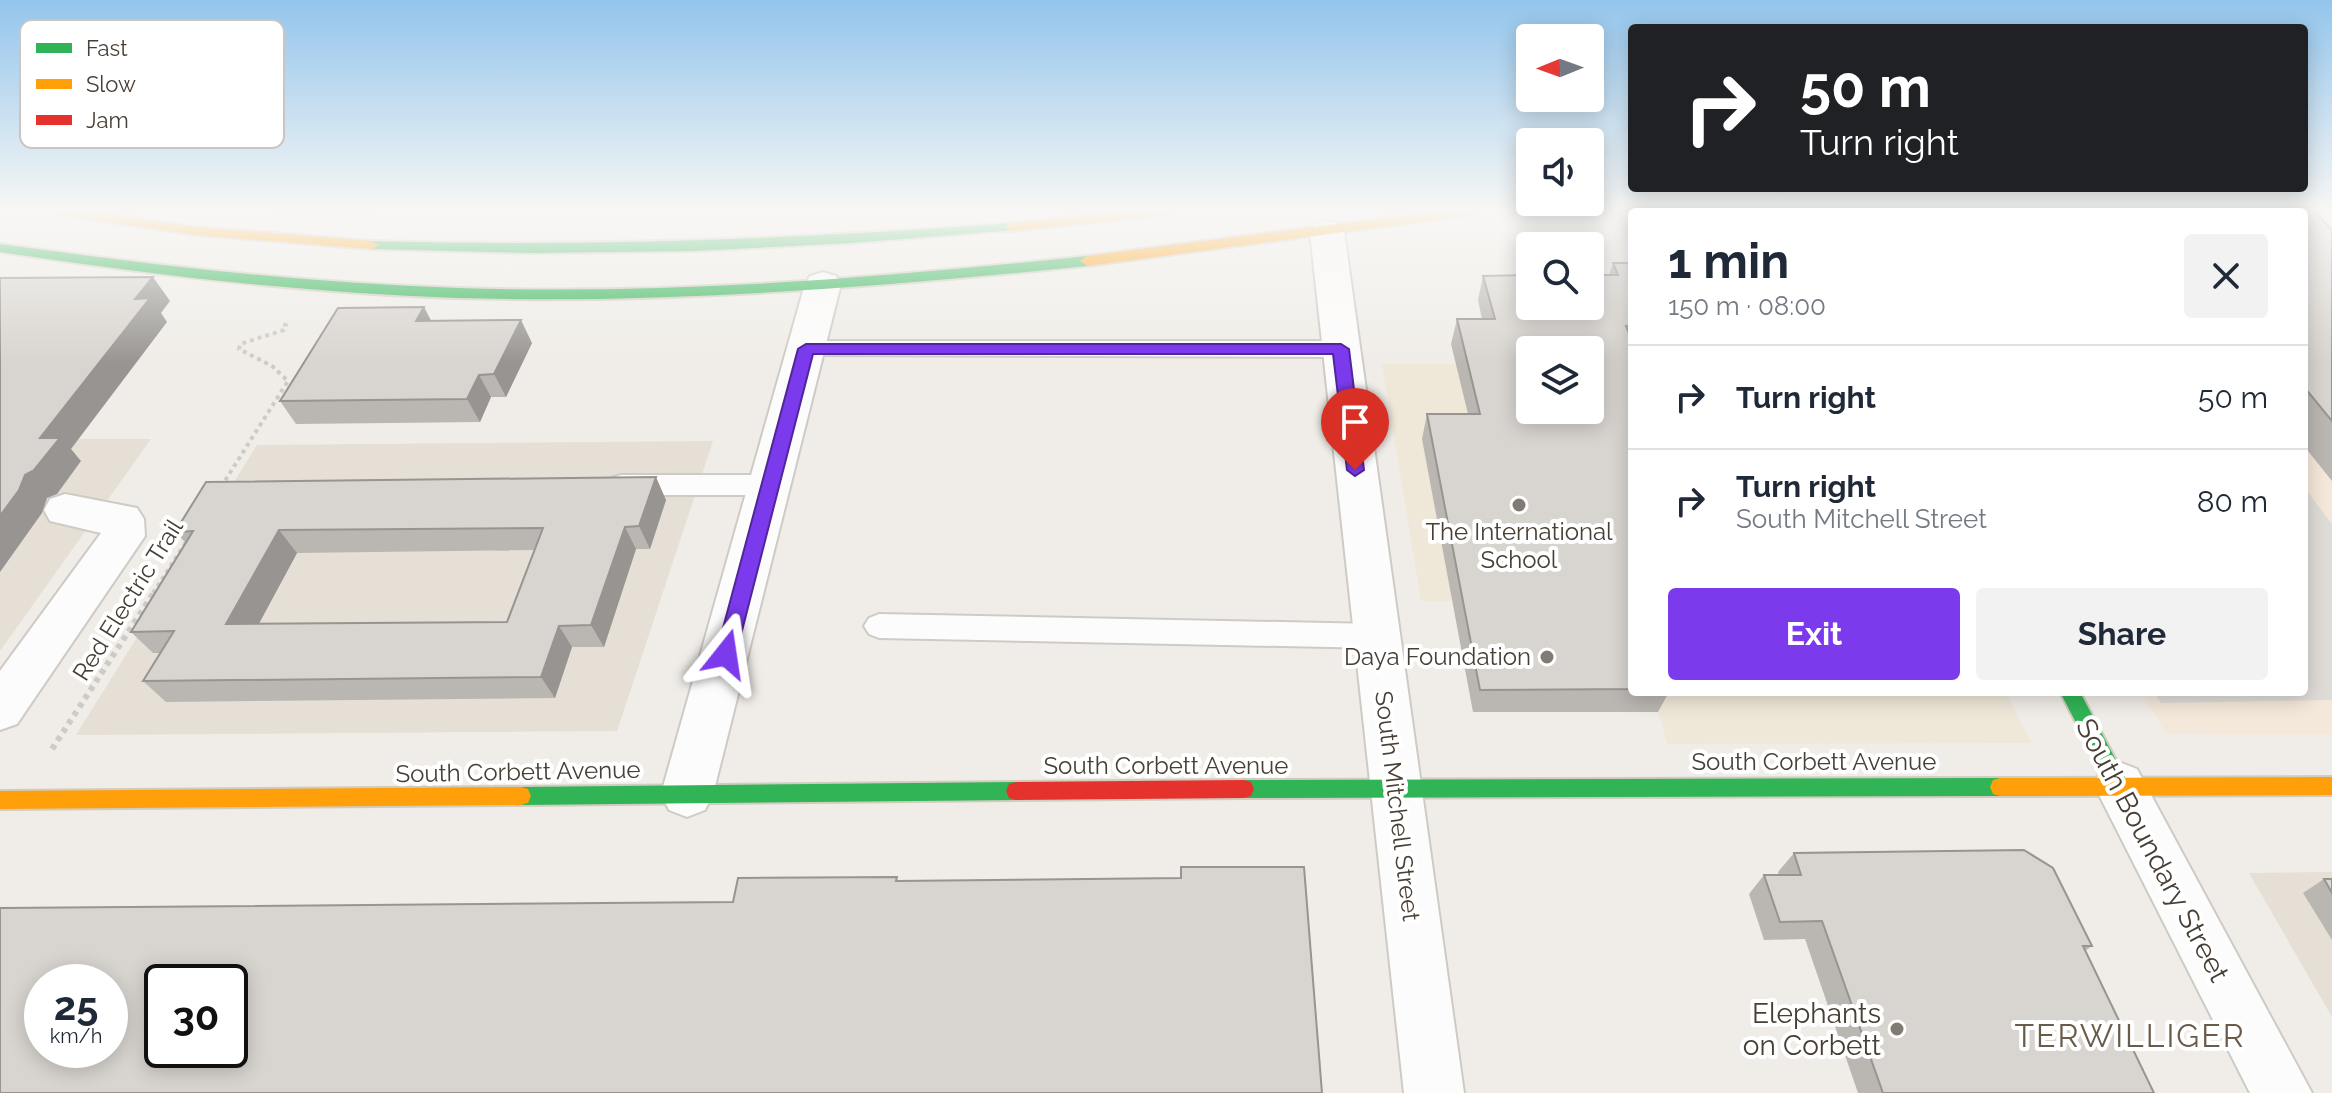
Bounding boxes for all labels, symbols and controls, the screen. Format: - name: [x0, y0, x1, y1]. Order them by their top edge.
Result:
- legend: [20, 20, 284, 148]
- north arrow: [1516, 24, 1604, 112]
- map controls: [1516, 24, 1604, 424]
- text: Fast: [86, 35, 128, 61]
- text: 50 m: [1800, 54, 1931, 120]
- icon: right: [1668, 56, 1772, 160]
- text: Slow: [86, 71, 136, 97]
- text: Jam: [86, 107, 129, 133]
- text: Turn right: [1800, 121, 1959, 163]
- button: sound: [1516, 128, 1604, 216]
- button: search: [1516, 232, 1604, 320]
- text: 1 min: [1668, 233, 1789, 289]
- button: close: [2184, 234, 2268, 318]
- text: 150 m · 08:00: [1668, 291, 1826, 321]
- button: layers: [1516, 336, 1604, 424]
- icon: right: [1668, 375, 1712, 419]
- text: Turn right: [1736, 380, 1876, 415]
- text: 50 m: [2198, 380, 2268, 415]
- pin: [1321, 388, 1389, 470]
- icon: arrive: [1333, 400, 1377, 444]
- text: Turn right: [1736, 469, 1876, 504]
- icon: right: [1668, 479, 1712, 523]
- text: 80 m: [2197, 484, 2268, 519]
- marker: The International School: [1510, 496, 1528, 514]
- text: South Mitchell Street: [1736, 504, 1987, 534]
- street label: Red Electric Trail: [66, 513, 189, 686]
- place label: The International School: [1425, 517, 1613, 574]
- button: Exit: [1668, 588, 1960, 680]
- button: Share: [1976, 588, 2268, 680]
- position arrow: [684, 612, 768, 696]
- place label: Daya Foundation: [1344, 642, 1531, 671]
- marker: Daya Foundation: [1538, 648, 1556, 666]
- street label: South Mitchell Street: [1369, 689, 1426, 923]
- street label: South Boundary Street: [2069, 713, 2236, 988]
- street label: South Corbett Avenue: [1692, 747, 1936, 776]
- street label: South Corbett Avenue: [1044, 751, 1288, 780]
- street label: South Corbett Avenue: [395, 755, 641, 788]
- speed limit sign: 30: [144, 964, 248, 1068]
- text: 25: [54, 982, 98, 1029]
- place label: Elephants on Corbett: [1743, 997, 1882, 1062]
- district label: TERWILLIGER: [2014, 1017, 2246, 1054]
- marker: Elephants on Corbett: [1888, 1020, 1906, 1038]
- text: km/h: [50, 1024, 102, 1048]

